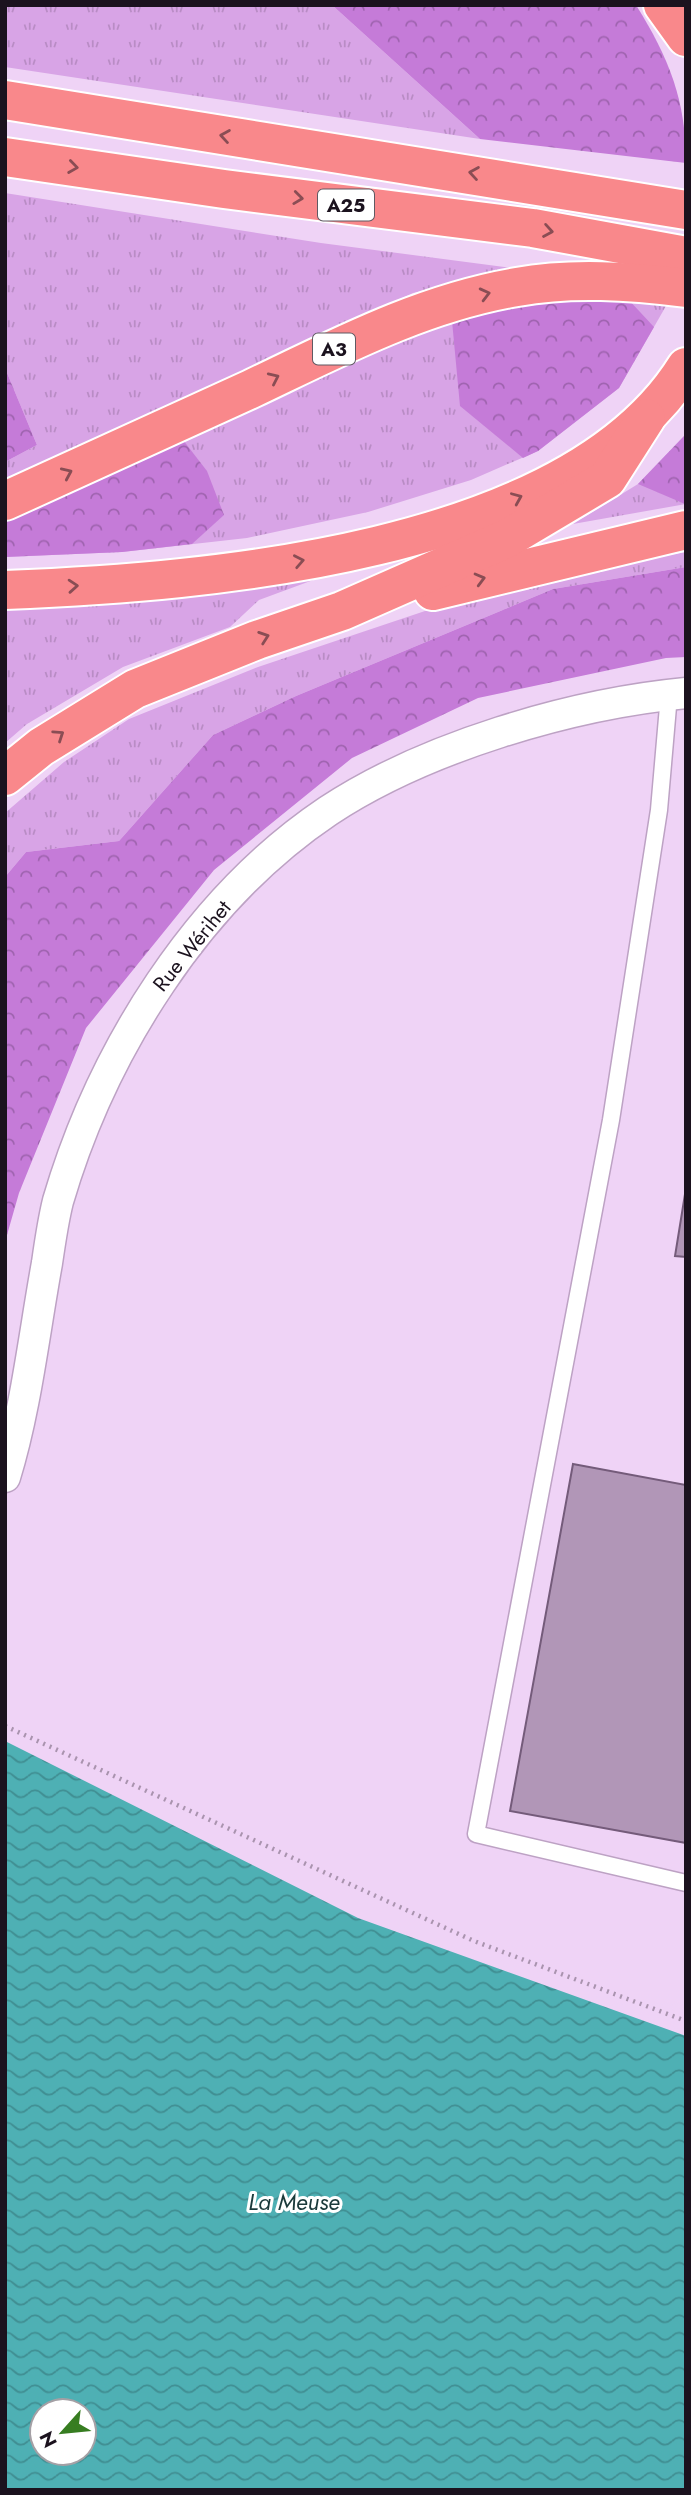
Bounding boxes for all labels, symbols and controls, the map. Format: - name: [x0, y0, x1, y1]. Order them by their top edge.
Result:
- one-way arrow: [219, 129, 230, 144]
- one-way arrow: [67, 159, 79, 174]
- one-way arrow: [468, 166, 480, 181]
- road number: A25: [318, 190, 374, 220]
- one-way arrow: [292, 191, 304, 206]
- one-way arrow: [542, 223, 554, 238]
- one-way arrow: [479, 288, 491, 302]
- road number: A3: [313, 334, 355, 364]
- one-way arrow: [267, 372, 279, 386]
- one-way arrow: [60, 467, 72, 481]
- one-way arrow: [511, 492, 523, 506]
- one-way arrow: [293, 554, 305, 569]
- one-way arrow: [474, 573, 486, 587]
- one-way arrow: [68, 579, 79, 594]
- one-way arrow: [257, 631, 269, 645]
- one-way arrow: [51, 731, 64, 743]
- street label: Rue Wérihet: [146, 894, 238, 998]
- water label: La Meuse: [248, 2185, 340, 2219]
- north arrow: [28, 2397, 98, 2467]
- text: N: [33, 2427, 64, 2452]

